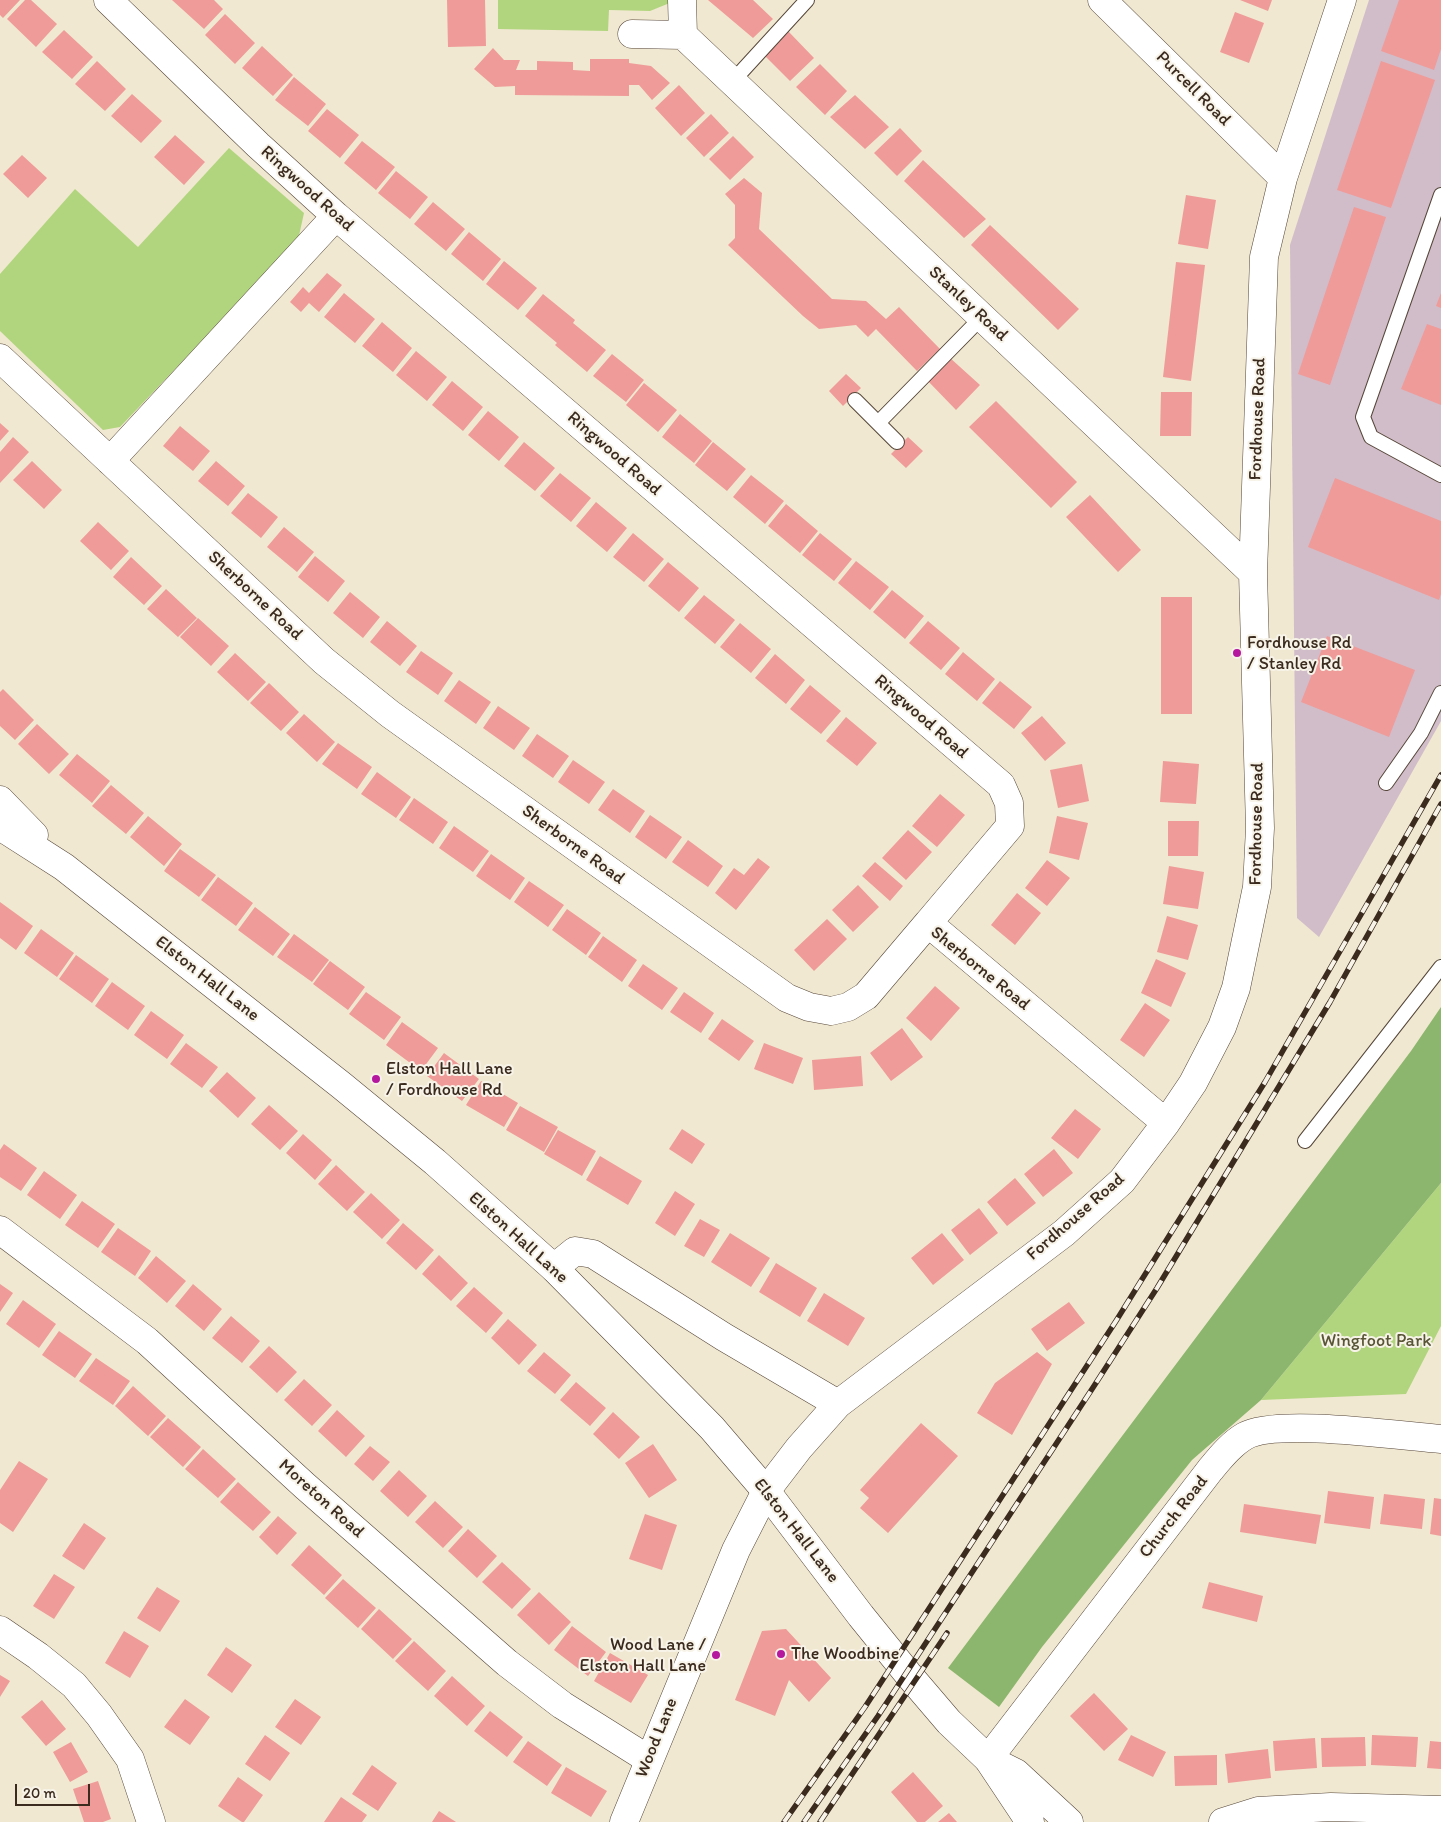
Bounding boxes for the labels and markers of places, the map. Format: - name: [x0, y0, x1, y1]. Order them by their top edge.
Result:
- place label: Fordhouse Rd / Stanley Rd: [1247, 632, 1352, 674]
- marker: Fordhouse Rd / Stanley Rd: [1231, 647, 1243, 659]
- place label: Elston Hall Lane / Fordhouse Rd: [386, 1058, 513, 1100]
- marker: Elston Hall Lane / Fordhouse Rd: [370, 1073, 382, 1085]
- place label: Wood Lane / Elston Hall Lane: [579, 1634, 706, 1676]
- place label: The Woodbine: [791, 1643, 899, 1665]
- marker: The Woodbine: [775, 1648, 787, 1660]
- marker: Wood Lane / Elston Hall Lane: [710, 1649, 722, 1661]

